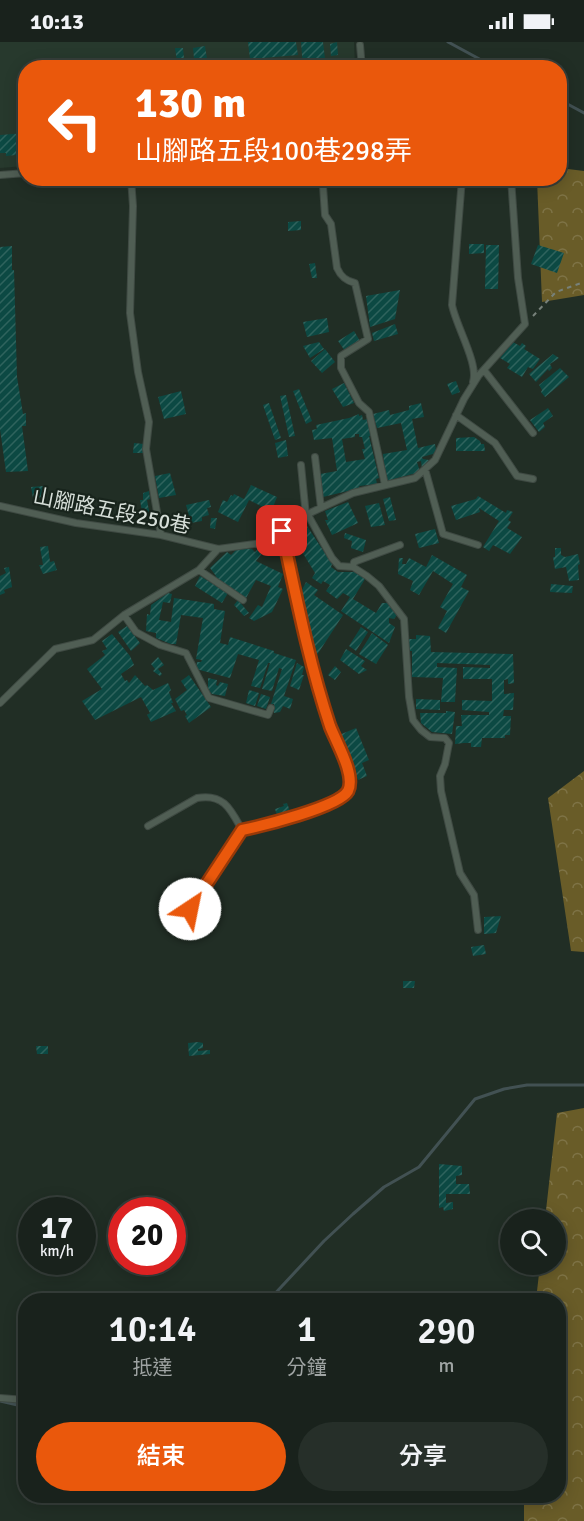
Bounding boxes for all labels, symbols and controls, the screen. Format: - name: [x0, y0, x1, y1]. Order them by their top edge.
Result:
- text: 10:13: [30, 8, 84, 35]
- text: 130 m: [135, 78, 246, 129]
- icon: left: [36, 84, 114, 162]
- text: 山腳路五段100巷298弄: [135, 135, 411, 168]
- street label: 山腳路五段250巷: [31, 483, 193, 539]
- pin: [256, 505, 307, 556]
- icon: arrive: [265, 514, 298, 547]
- position arrow: [158, 877, 222, 941]
- speed limit sign: 20: [108, 1197, 186, 1275]
- map controls: [500, 1209, 566, 1275]
- button: search: [500, 1209, 566, 1275]
- text: 17: [41, 1210, 73, 1247]
- text: km/h: [40, 1242, 74, 1260]
- text: 10:14: [108, 1307, 196, 1352]
- text: 1: [297, 1307, 317, 1352]
- text: 290: [417, 1309, 476, 1354]
- text: m: [438, 1353, 454, 1378]
- text: 抵達: [132, 1355, 172, 1380]
- text: 分鐘: [287, 1355, 327, 1380]
- button: 結束: [36, 1422, 286, 1491]
- button: 分享: [298, 1422, 548, 1491]

